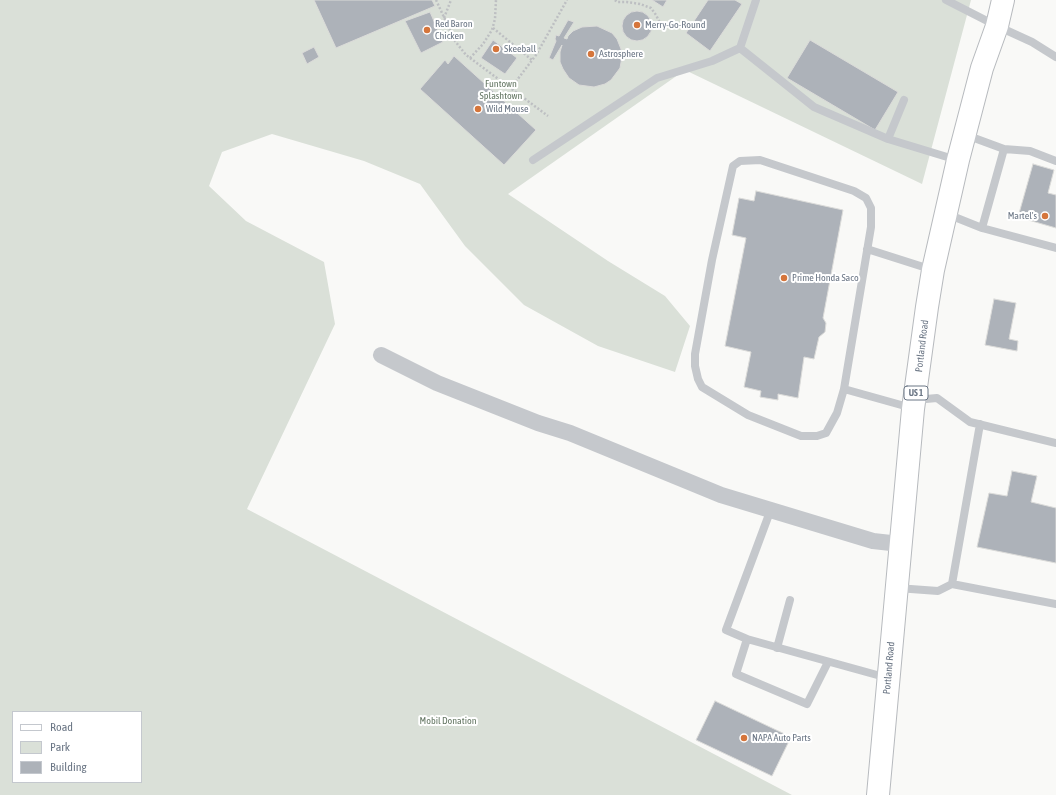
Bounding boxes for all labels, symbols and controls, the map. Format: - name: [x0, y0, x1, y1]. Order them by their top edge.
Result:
- place label: Red Baron Chicken: [435, 18, 472, 42]
- place label: Merry-Go-Round: [645, 19, 705, 31]
- marker: Merry-Go-Round: [632, 20, 642, 30]
- marker: Red Baron Chicken: [422, 25, 432, 35]
- place label: Skeeball: [504, 43, 536, 55]
- marker: Skeeball: [491, 44, 501, 54]
- place label: Astrosphere: [599, 48, 643, 60]
- marker: Astrosphere: [586, 49, 596, 59]
- park label: Funtown Splashtown: [480, 78, 522, 102]
- place label: Wild Mouse: [486, 103, 529, 115]
- marker: Wild Mouse: [473, 104, 483, 114]
- place label: Martel's: [1008, 210, 1037, 222]
- marker: Martel's: [1040, 211, 1050, 221]
- place label: Prime Honda Saco: [792, 272, 859, 284]
- marker: Prime Honda Saco: [779, 273, 789, 283]
- street label: Portland Road: [913, 319, 931, 373]
- road number: US 1: [904, 386, 928, 400]
- street label: Portland Road: [881, 641, 897, 695]
- legend: [12, 711, 142, 783]
- park label: Mobil Donation: [420, 715, 476, 727]
- text: Road: [50, 720, 73, 734]
- place label: NAPA Auto Parts: [752, 732, 811, 744]
- marker: NAPA Auto Parts: [739, 733, 749, 743]
- text: Park: [50, 740, 70, 754]
- text: Building: [50, 760, 87, 774]

